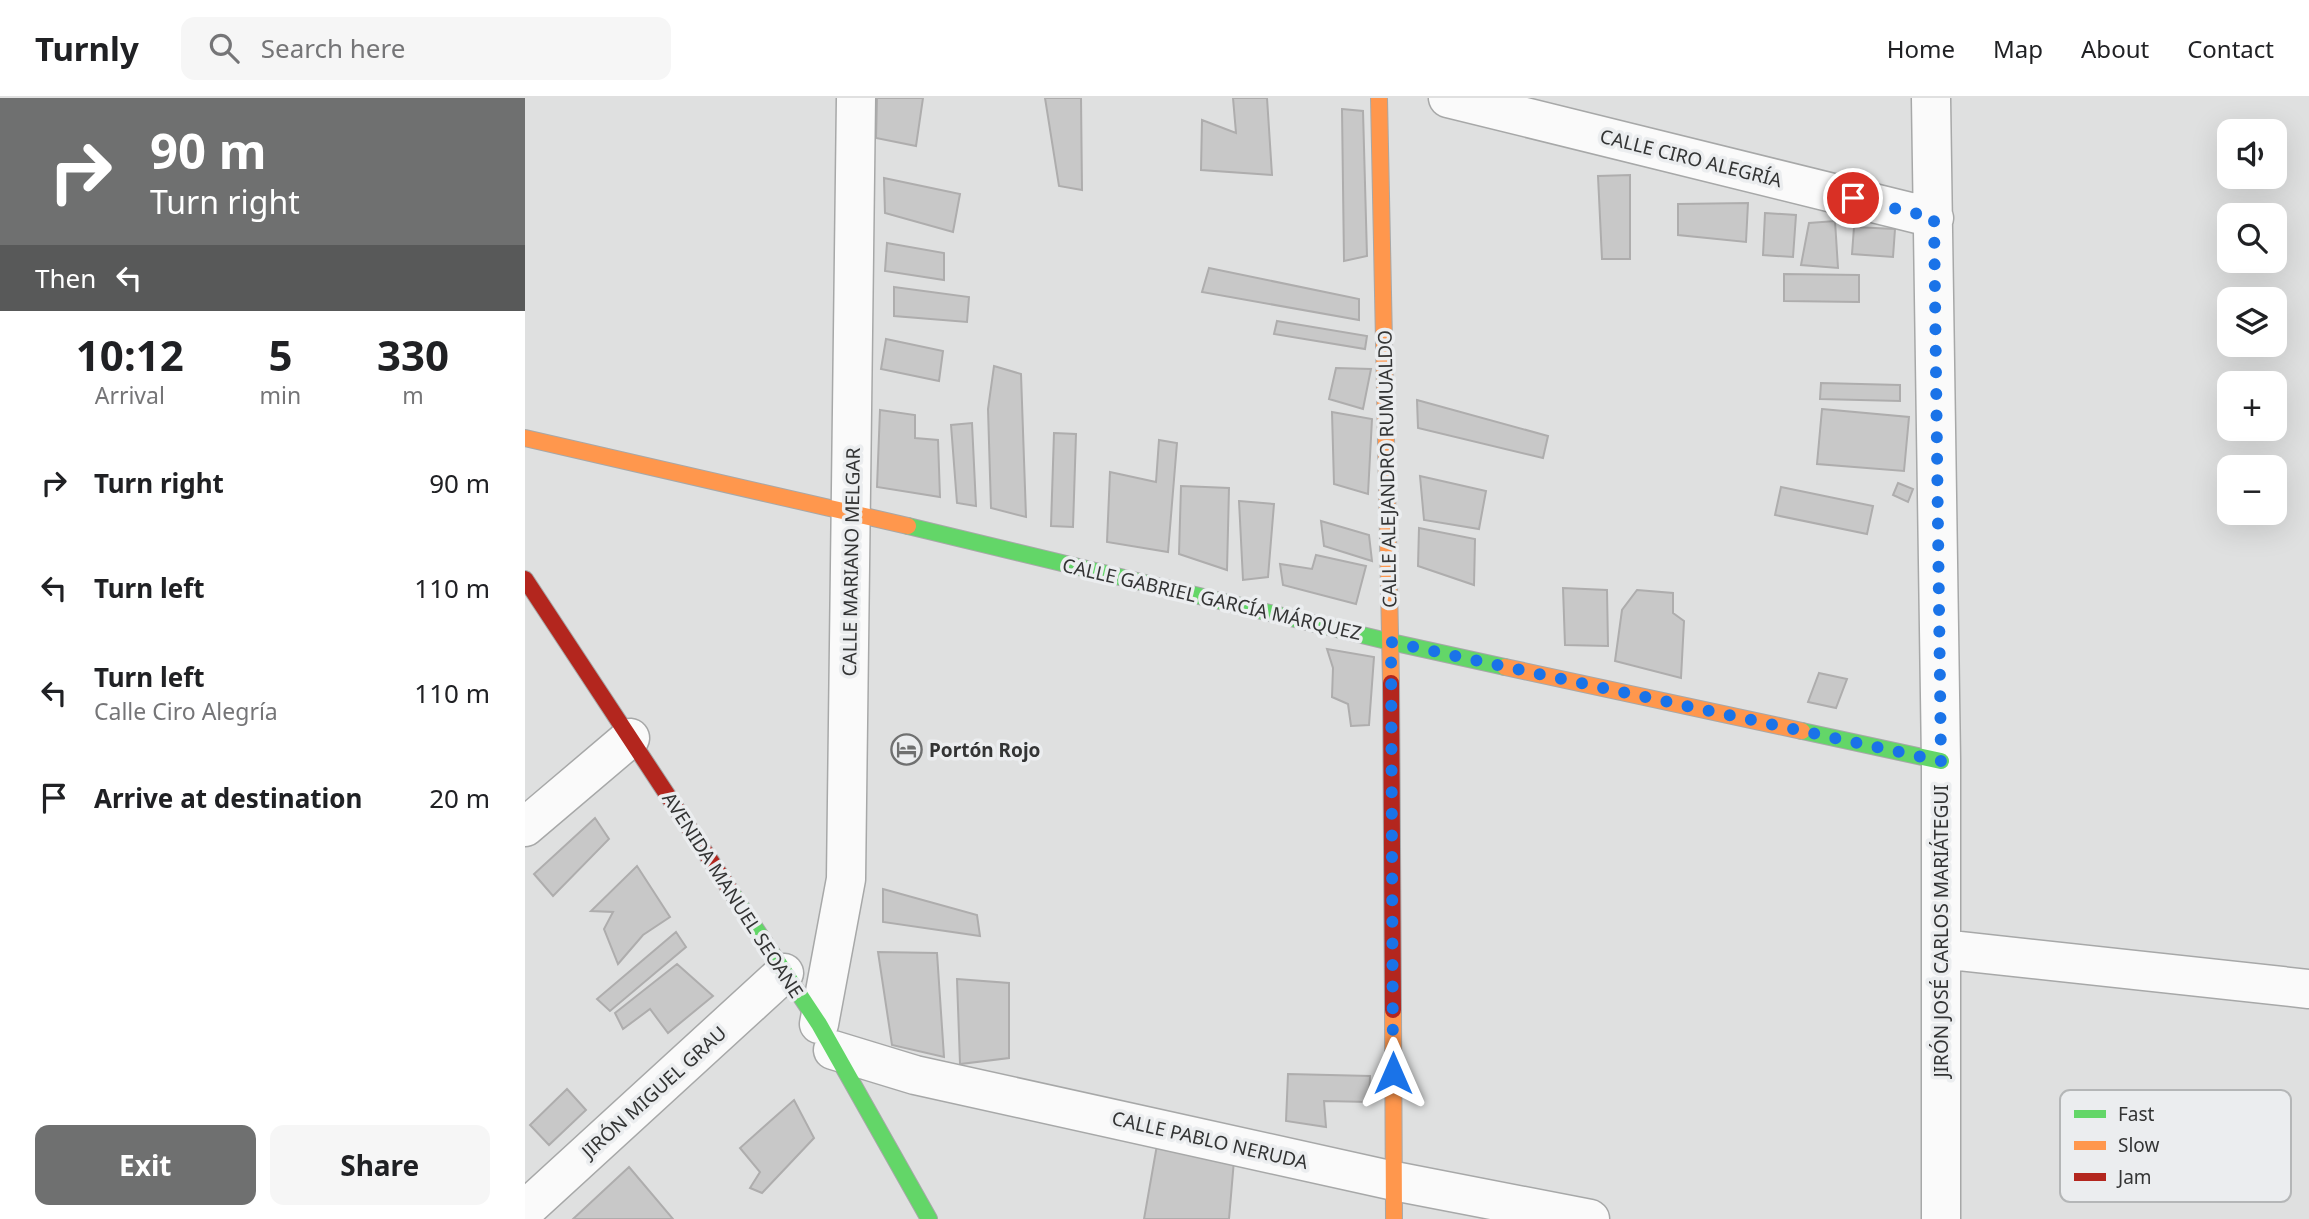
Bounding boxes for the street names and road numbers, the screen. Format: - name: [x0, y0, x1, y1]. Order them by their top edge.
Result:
- street label: CALLE CIRO ALEGRÍA: [1597, 123, 1785, 193]
- street label: CALLE ALEJANDRO RUMUALDO: [1372, 330, 1402, 608]
- street label: CALLE MARIANO MELGAR: [836, 447, 866, 677]
- street label: CALLE GABRIEL GARCÍA MÁRQUEZ: [1060, 552, 1364, 646]
- street label: JIRÓN JOSÉ CARLOS MARIÁTEGUI: [1928, 784, 1954, 1080]
- street label: AVENIDA MANUEL SEOANE: [657, 787, 809, 1003]
- street label: JIRÓN MIGUEL GRAU: [575, 1020, 732, 1165]
- street label: CALLE PABLO NERUDA: [1109, 1105, 1311, 1175]

